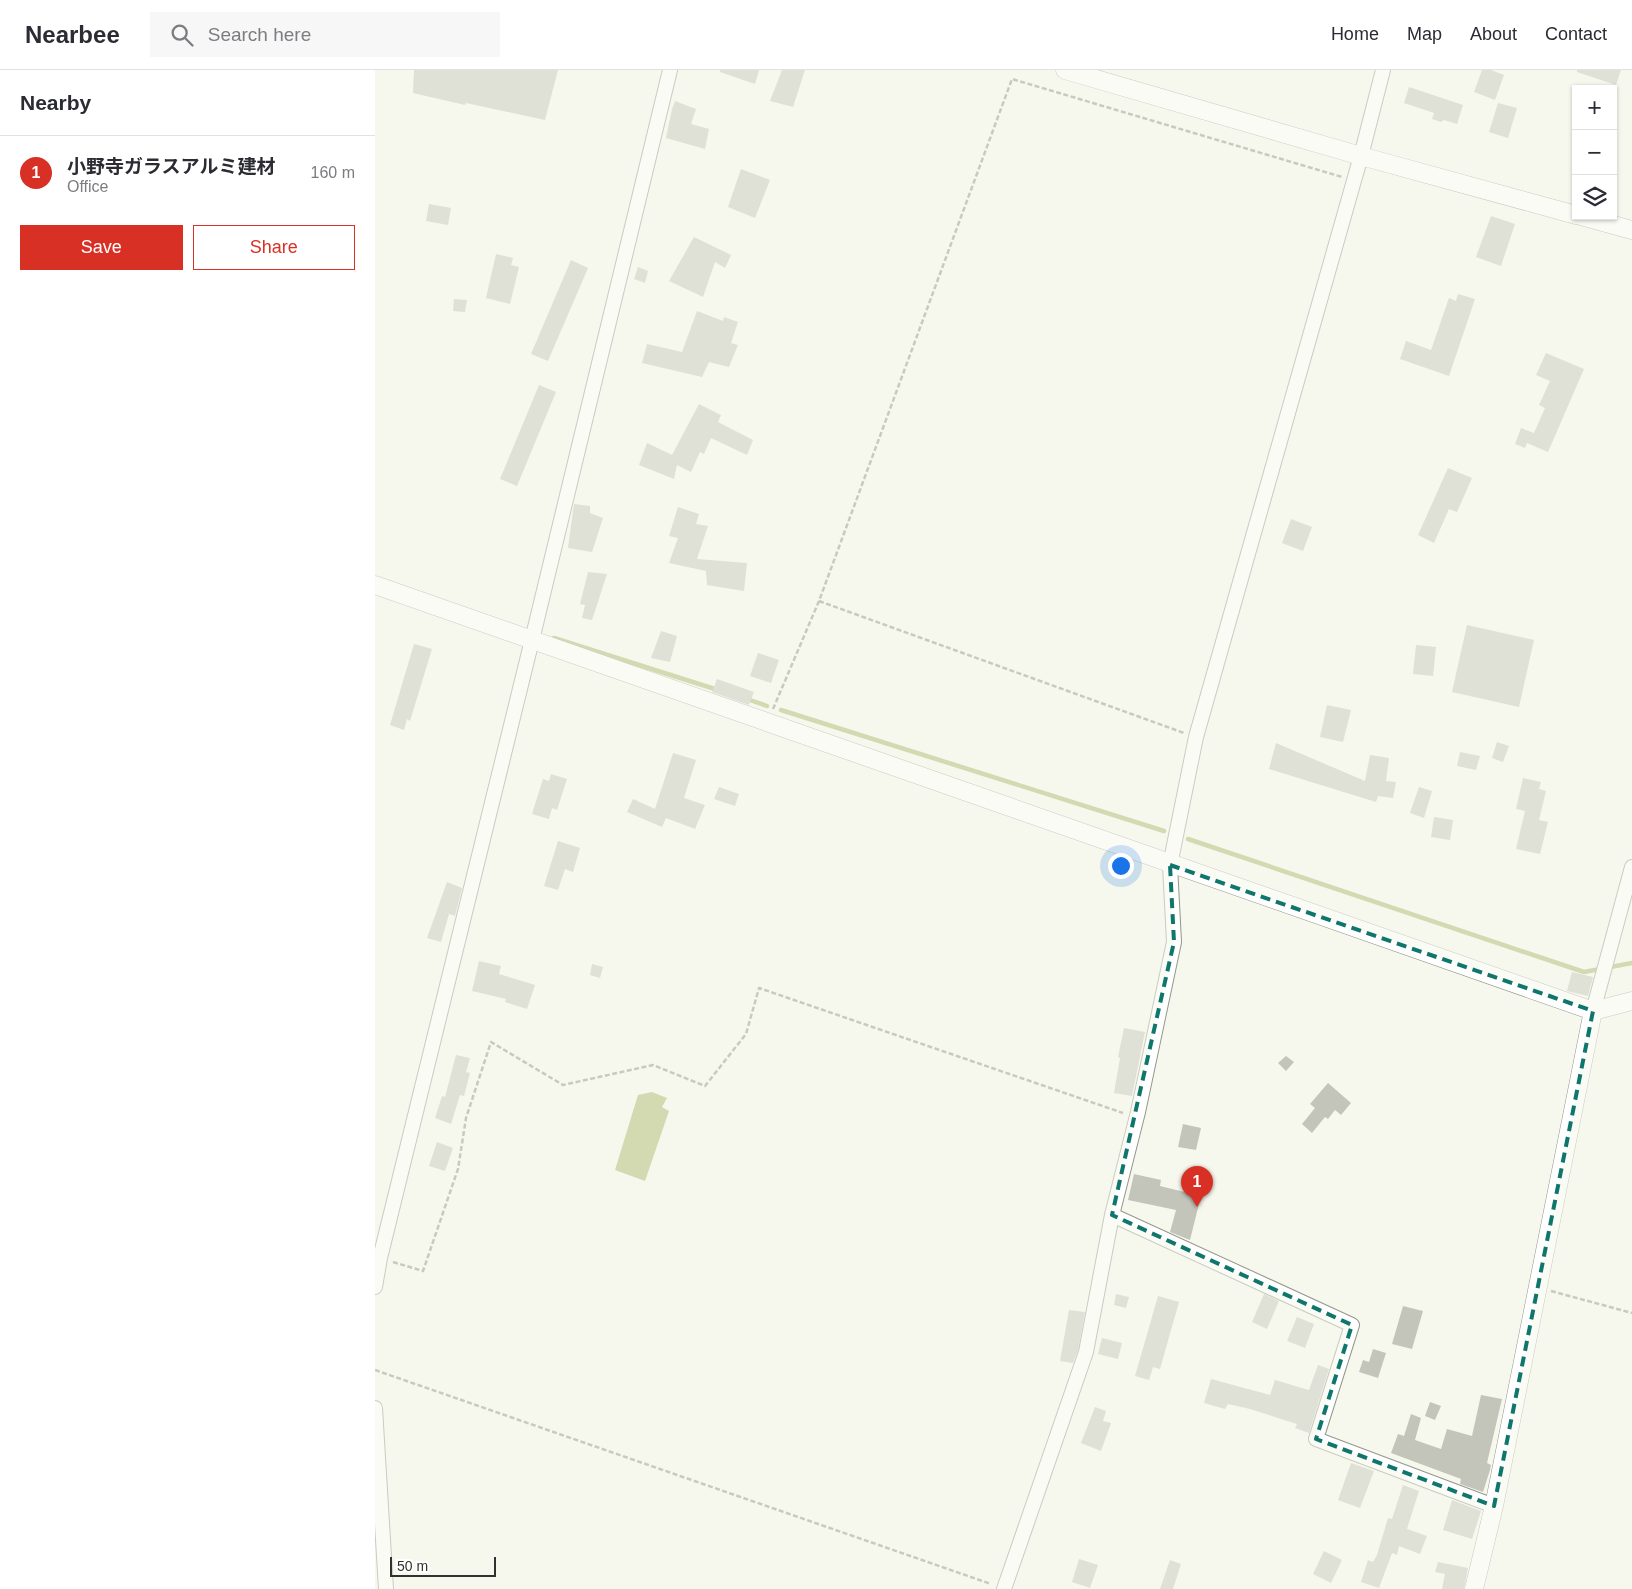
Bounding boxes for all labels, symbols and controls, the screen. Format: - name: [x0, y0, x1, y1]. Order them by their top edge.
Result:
- search box: [150, 12, 500, 57]
- text: Nearbee: [25, 21, 120, 48]
- icon: search: [168, 21, 196, 49]
- text: Search here: [208, 24, 311, 45]
- text: Home: [1331, 24, 1379, 44]
- text: Map: [1407, 24, 1442, 44]
- text: About: [1470, 24, 1517, 44]
- text: Contact: [1545, 24, 1607, 44]
- map controls: [1572, 85, 1617, 220]
- button: +: [1572, 85, 1617, 130]
- text: Nearby: [20, 91, 91, 114]
- button: −: [1572, 130, 1617, 175]
- text: 小野寺ガラスアルミ建材: [67, 156, 275, 177]
- text: 1: [32, 164, 40, 181]
- text: 160 m: [311, 164, 355, 181]
- button: layers: [1572, 175, 1617, 220]
- text: Office: [67, 178, 109, 195]
- button: Save: [20, 225, 183, 270]
- button: Share: [193, 225, 355, 270]
- your location: [1108, 853, 1134, 879]
- pin: 1: [1181, 1166, 1213, 1207]
- scale bar: [390, 1554, 496, 1577]
- text: 50 m: [397, 1558, 428, 1574]

